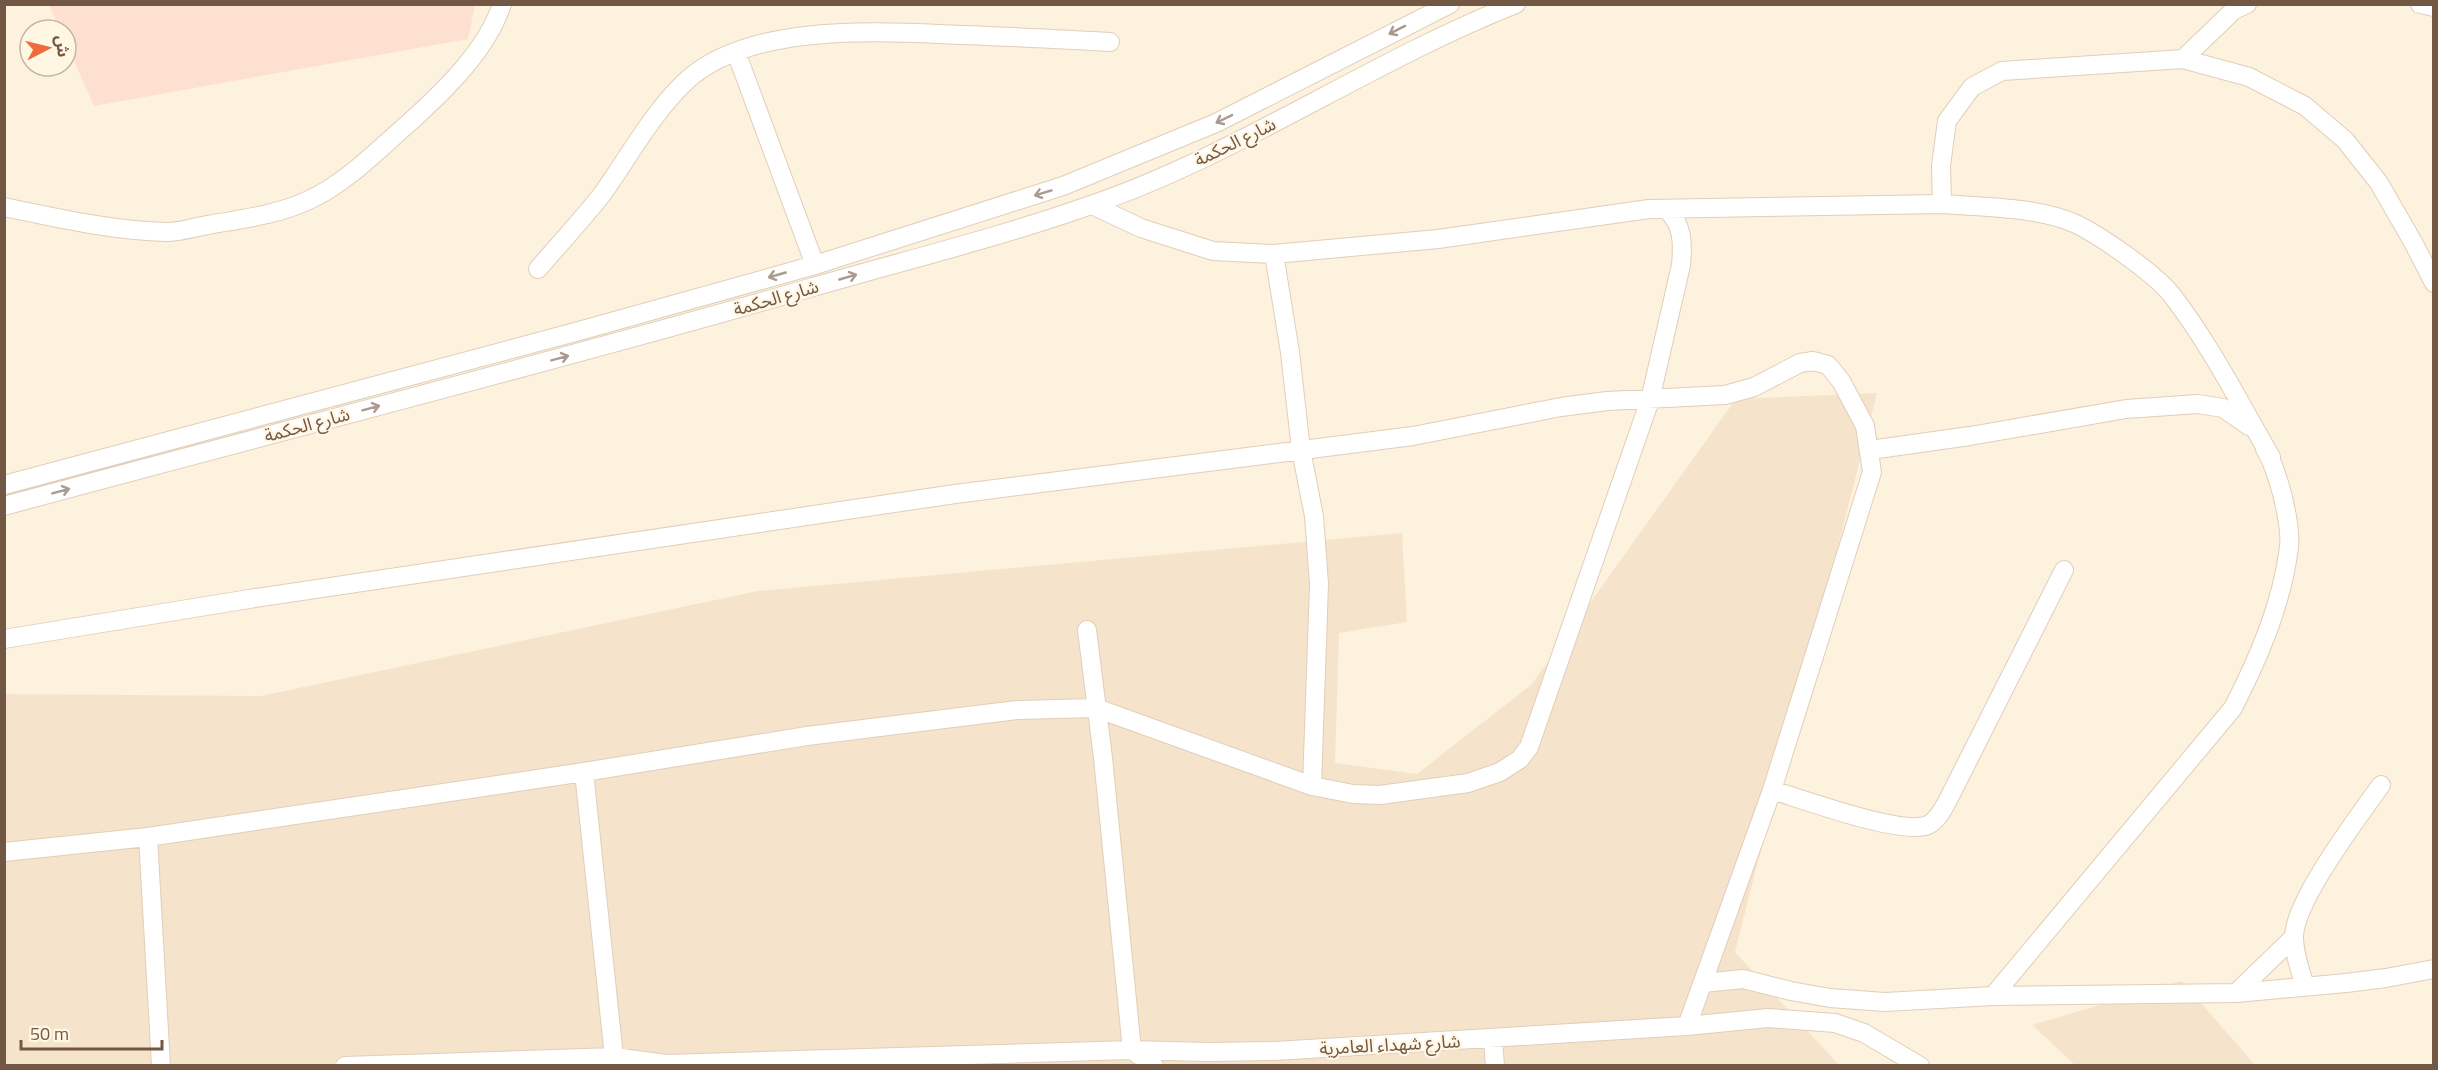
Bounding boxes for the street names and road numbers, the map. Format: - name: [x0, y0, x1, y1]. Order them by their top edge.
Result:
- street label: شارع الحكمة: [1189, 110, 1281, 174]
- street label: شارع الحكمة: [730, 272, 822, 324]
- street label: شارع الحكمة: [261, 400, 353, 450]
- street label: شارع شهداء العامرية: [1319, 1027, 1461, 1063]

